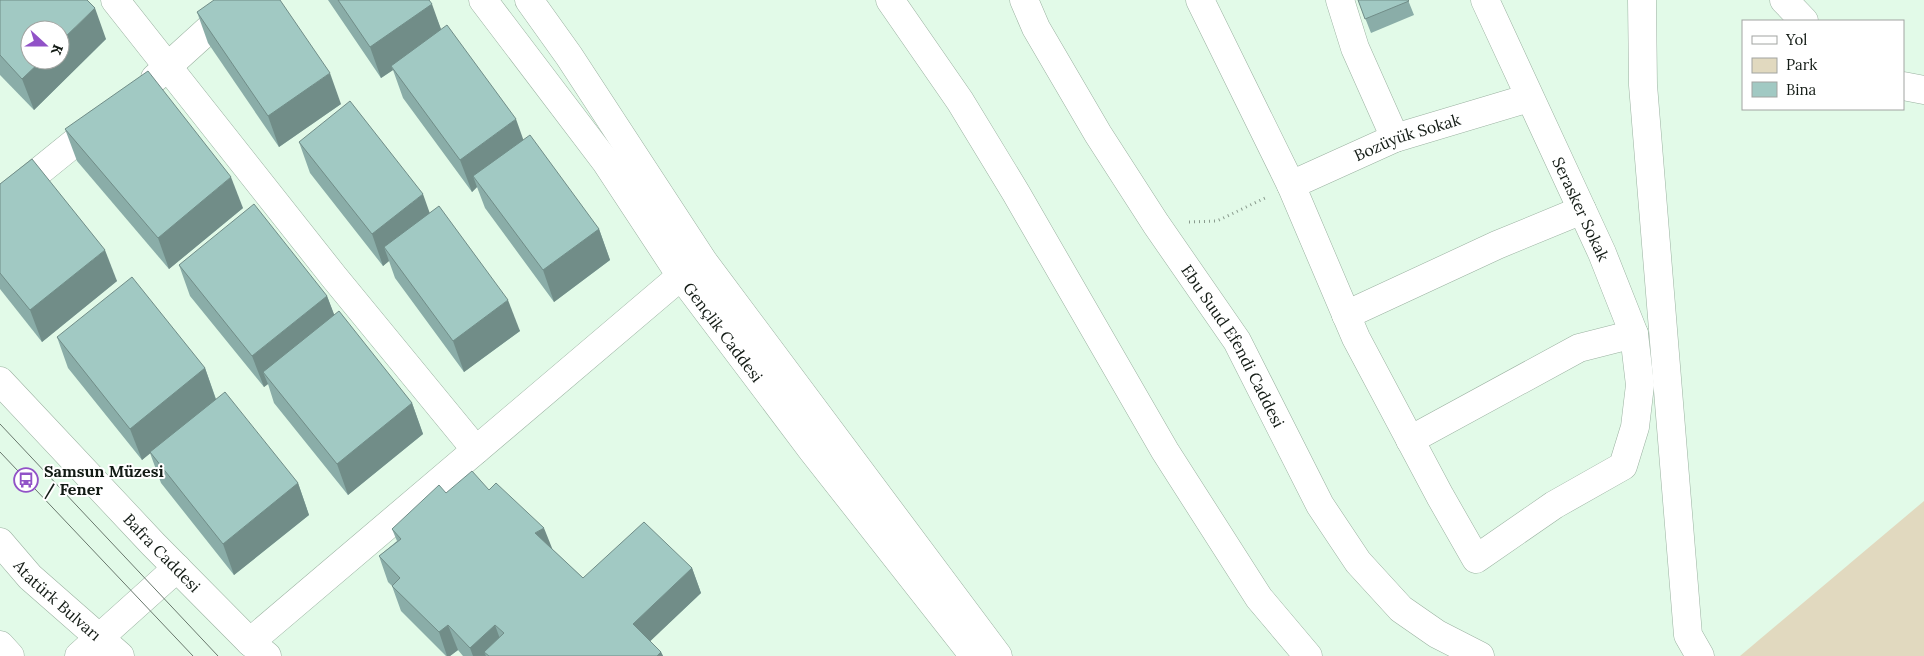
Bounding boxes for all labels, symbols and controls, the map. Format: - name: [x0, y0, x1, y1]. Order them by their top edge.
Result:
- north arrow: [20, 20, 70, 70]
- legend: [1742, 20, 1904, 110]
- text: Yol: [1785, 30, 1807, 49]
- text: K: [47, 42, 67, 58]
- text: Park: [1786, 55, 1817, 74]
- text: Bina: [1786, 80, 1817, 99]
- street label: Bozüyük Sokak: [1351, 109, 1463, 165]
- street label: Serasker Sokak: [1548, 154, 1614, 265]
- street label: Ebu Suud Efendi Caddesi: [1177, 261, 1289, 431]
- street label: Gençlik Caddesi: [679, 278, 767, 386]
- place label: Samsun Müzesi / Fener: [44, 461, 164, 500]
- bus stop icon: Samsun Müzesi / Fener: [13, 467, 39, 493]
- street label: Bafra Caddesi: [119, 509, 205, 596]
- street label: Atatürk Bulvarı: [9, 555, 105, 645]

